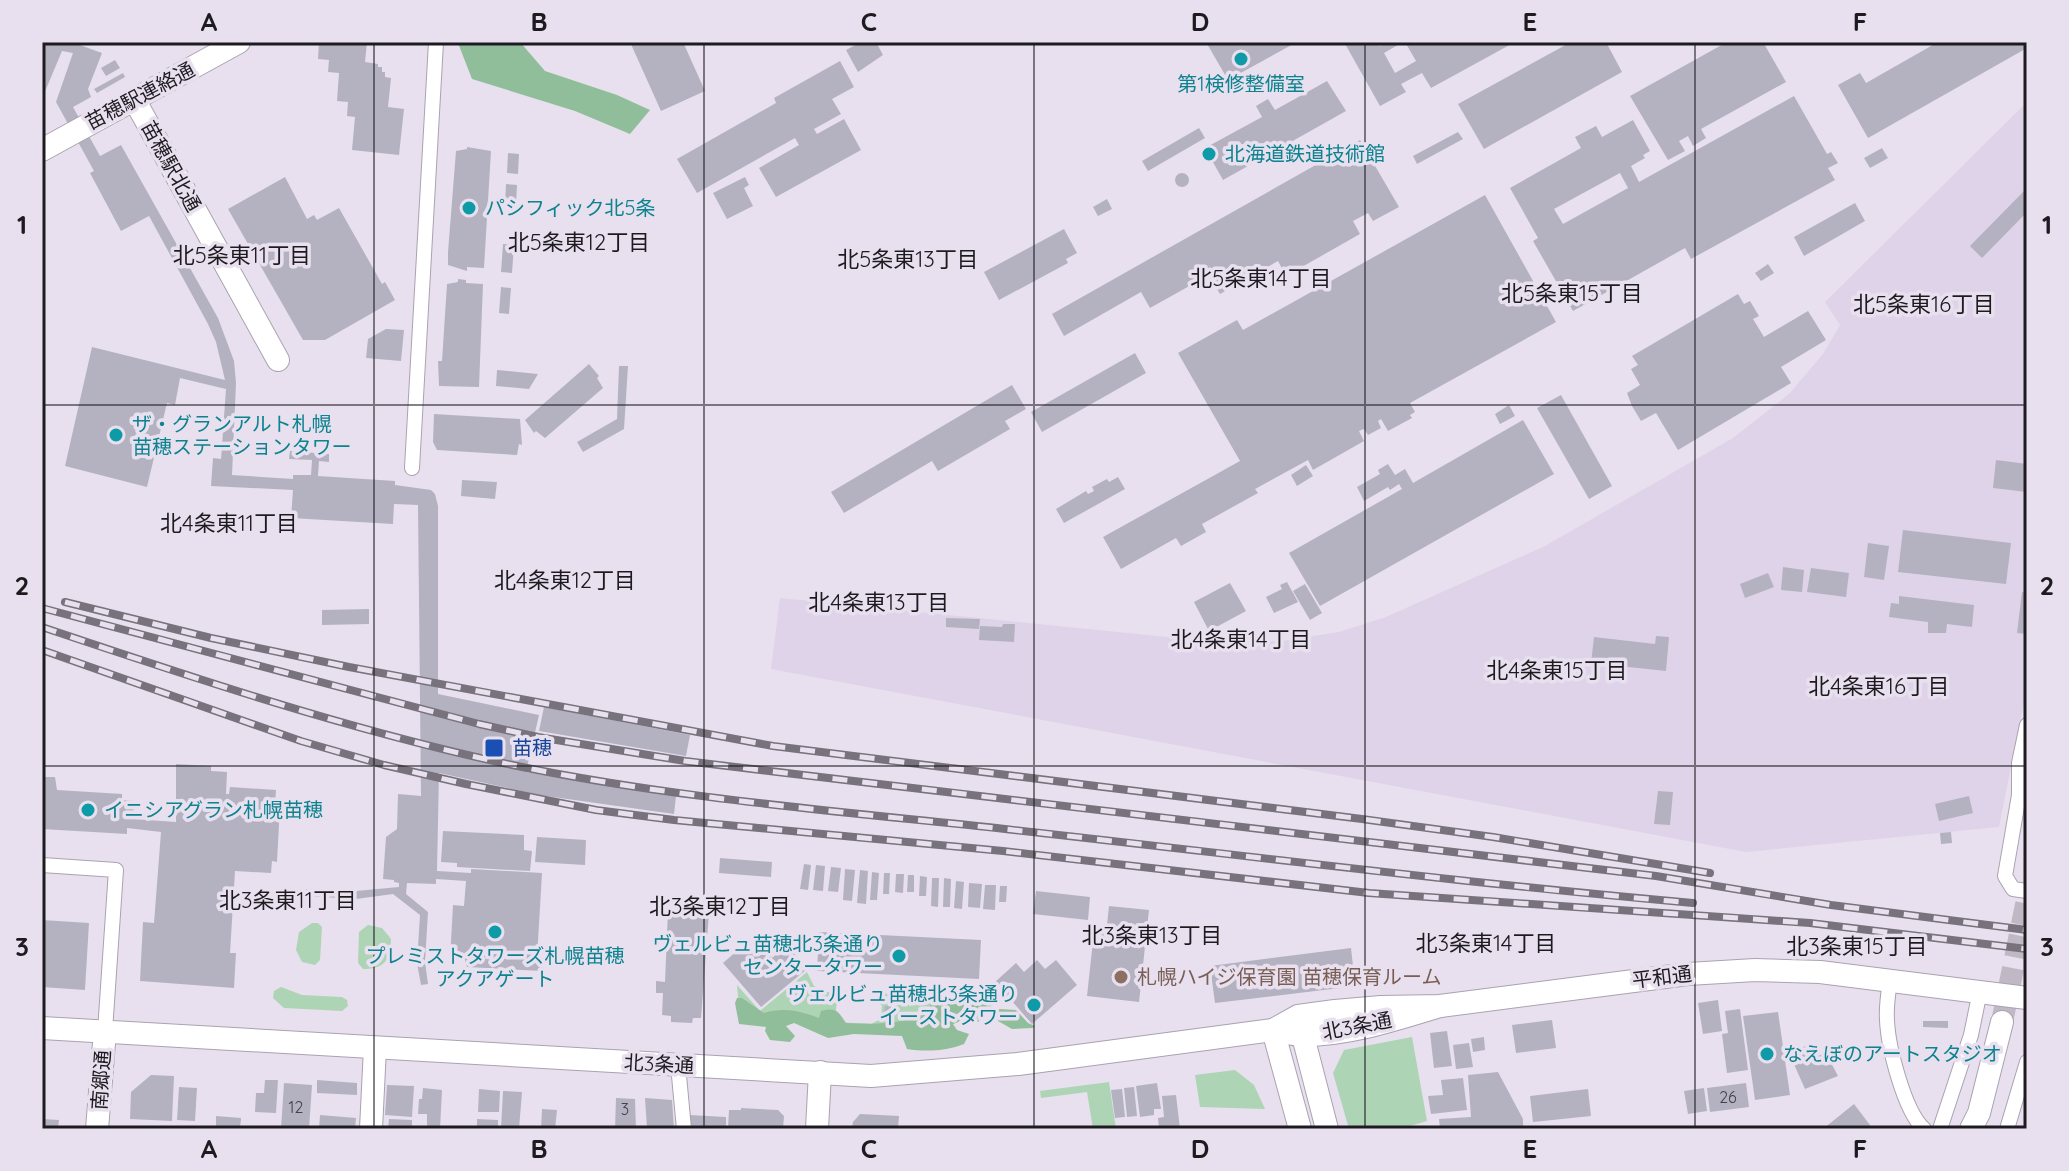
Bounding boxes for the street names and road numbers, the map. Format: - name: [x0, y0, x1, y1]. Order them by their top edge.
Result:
- street label: 苗穂駅連絡通: [81, 56, 199, 135]
- street label: 苗穂駅北通: [136, 116, 207, 216]
- street label: 平和通: [1631, 960, 1693, 993]
- street label: 北3条通: [1320, 1007, 1394, 1045]
- street label: 南郷通: [86, 1049, 115, 1111]
- street label: 北3条通: [623, 1049, 695, 1078]

